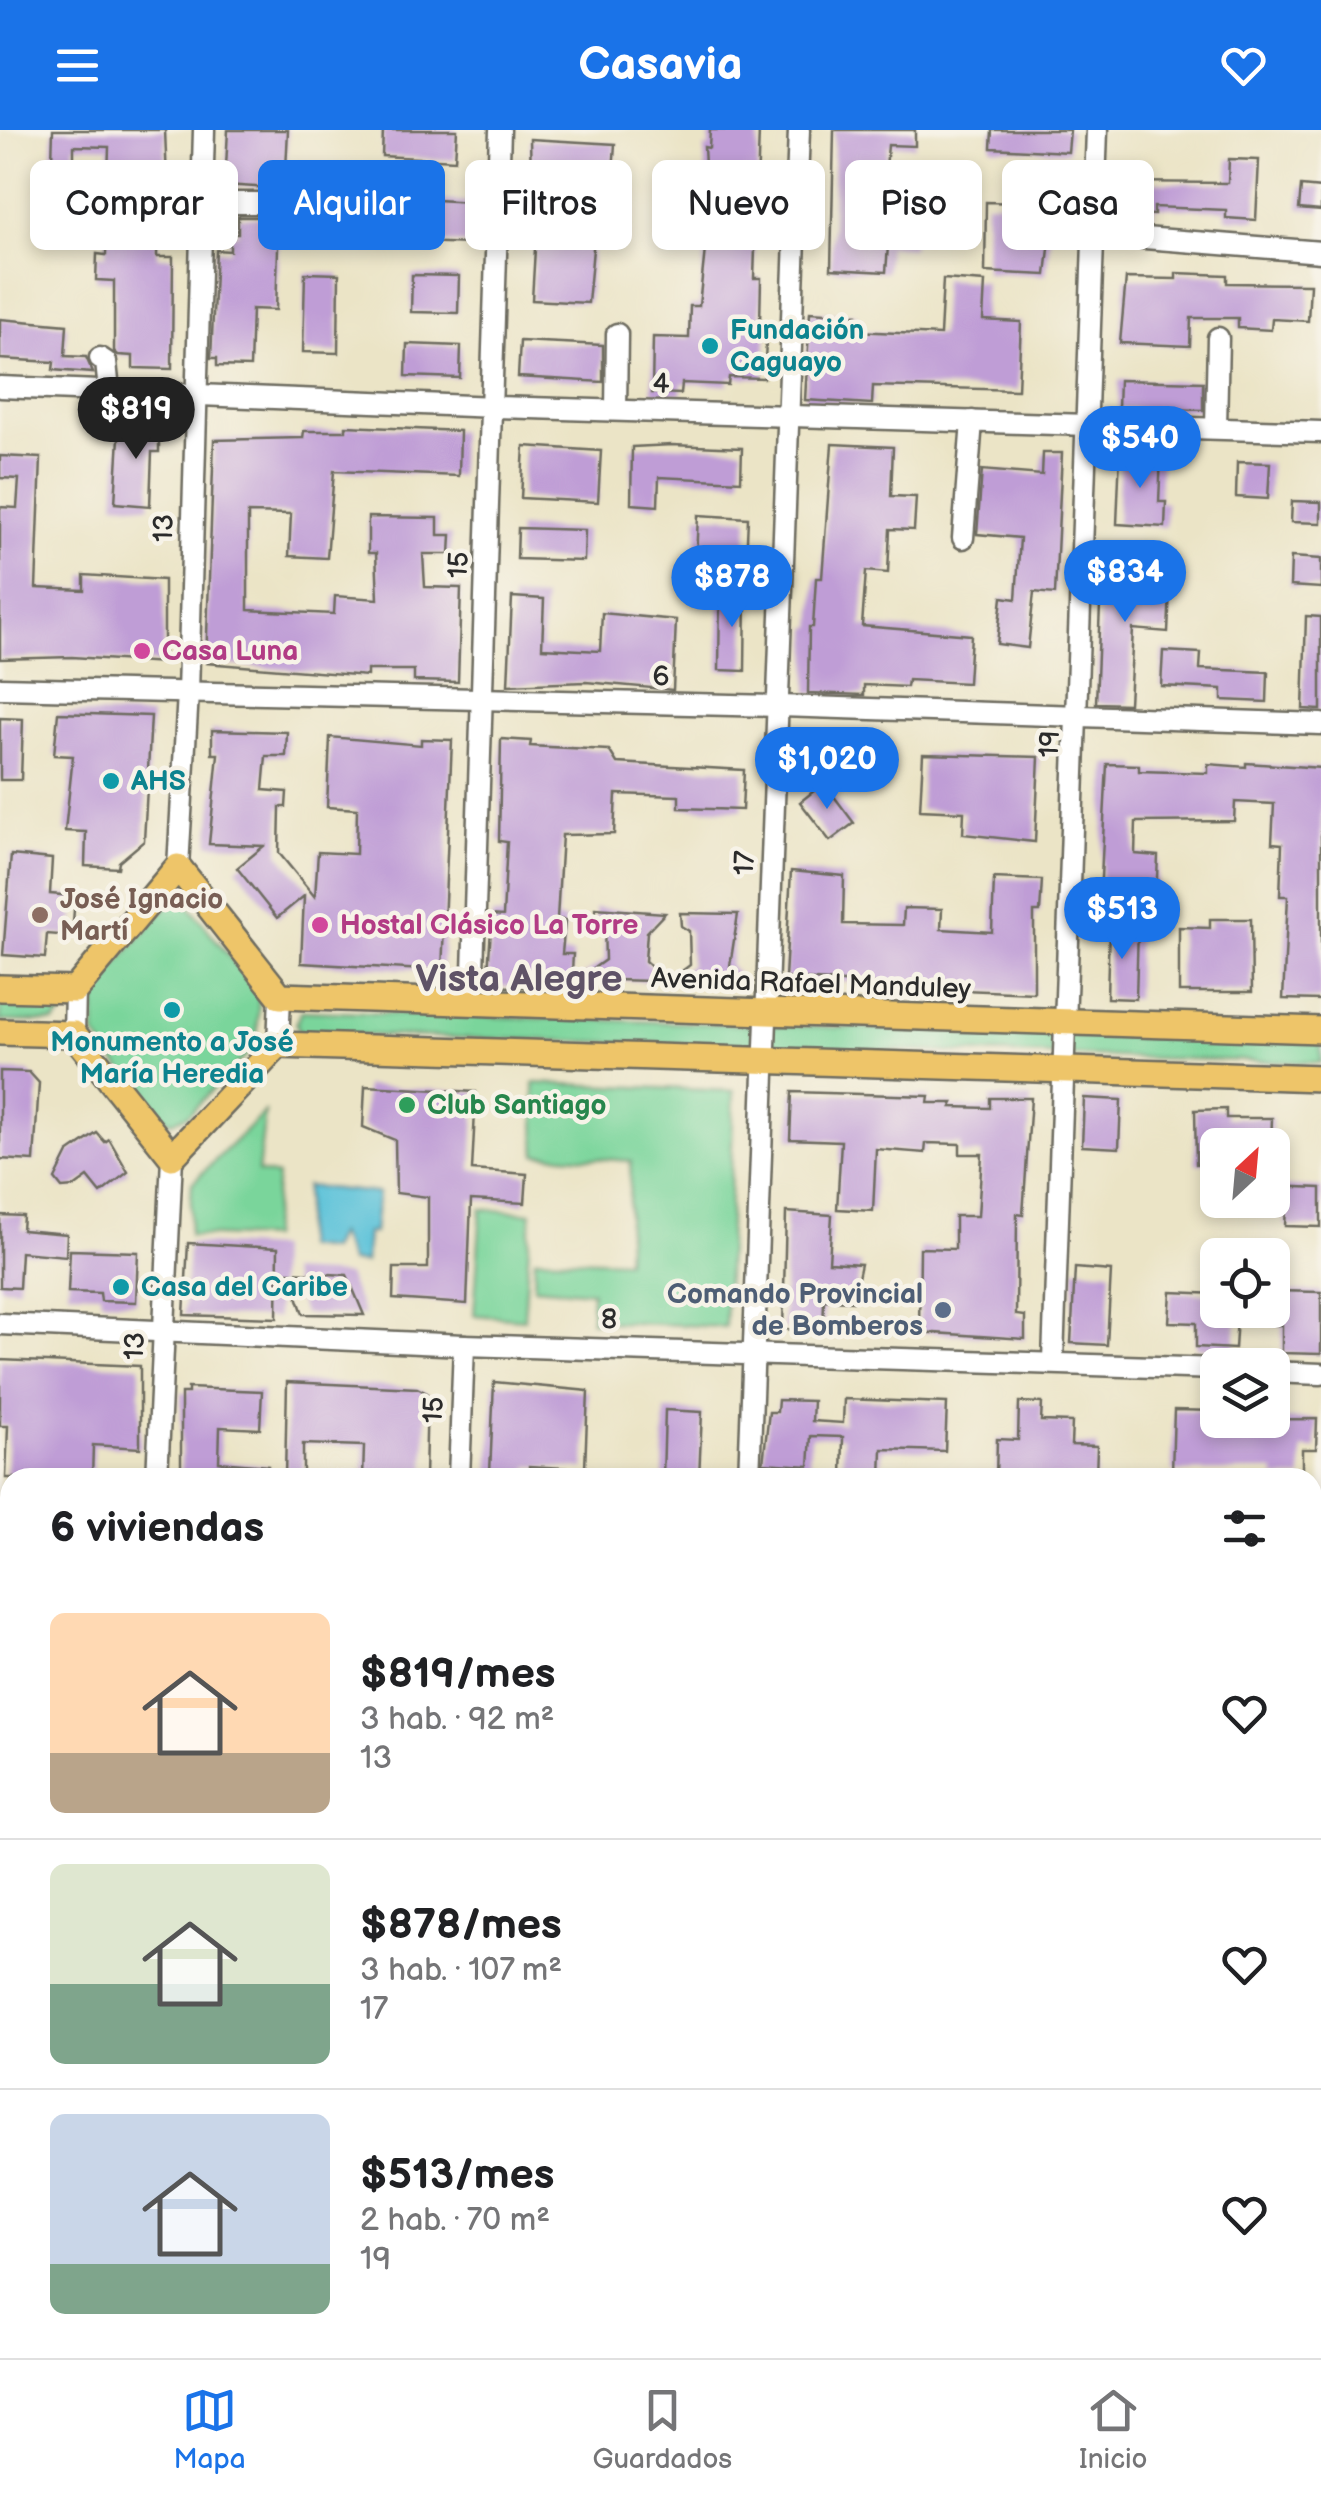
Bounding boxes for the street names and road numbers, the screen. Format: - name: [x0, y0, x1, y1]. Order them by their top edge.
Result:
- street label: 4: [652, 367, 670, 401]
- street label: 13: [147, 514, 181, 542]
- street label: 15: [442, 551, 476, 579]
- street label: 6: [652, 660, 670, 694]
- street label: 19: [1033, 730, 1067, 758]
- street label: 17: [728, 850, 762, 876]
- street label: Avenida Rafael Manduley: [651, 962, 972, 1006]
- street label: 8: [601, 1303, 617, 1337]
- street label: 13: [118, 1331, 152, 1361]
- street label: 15: [417, 1396, 451, 1424]

